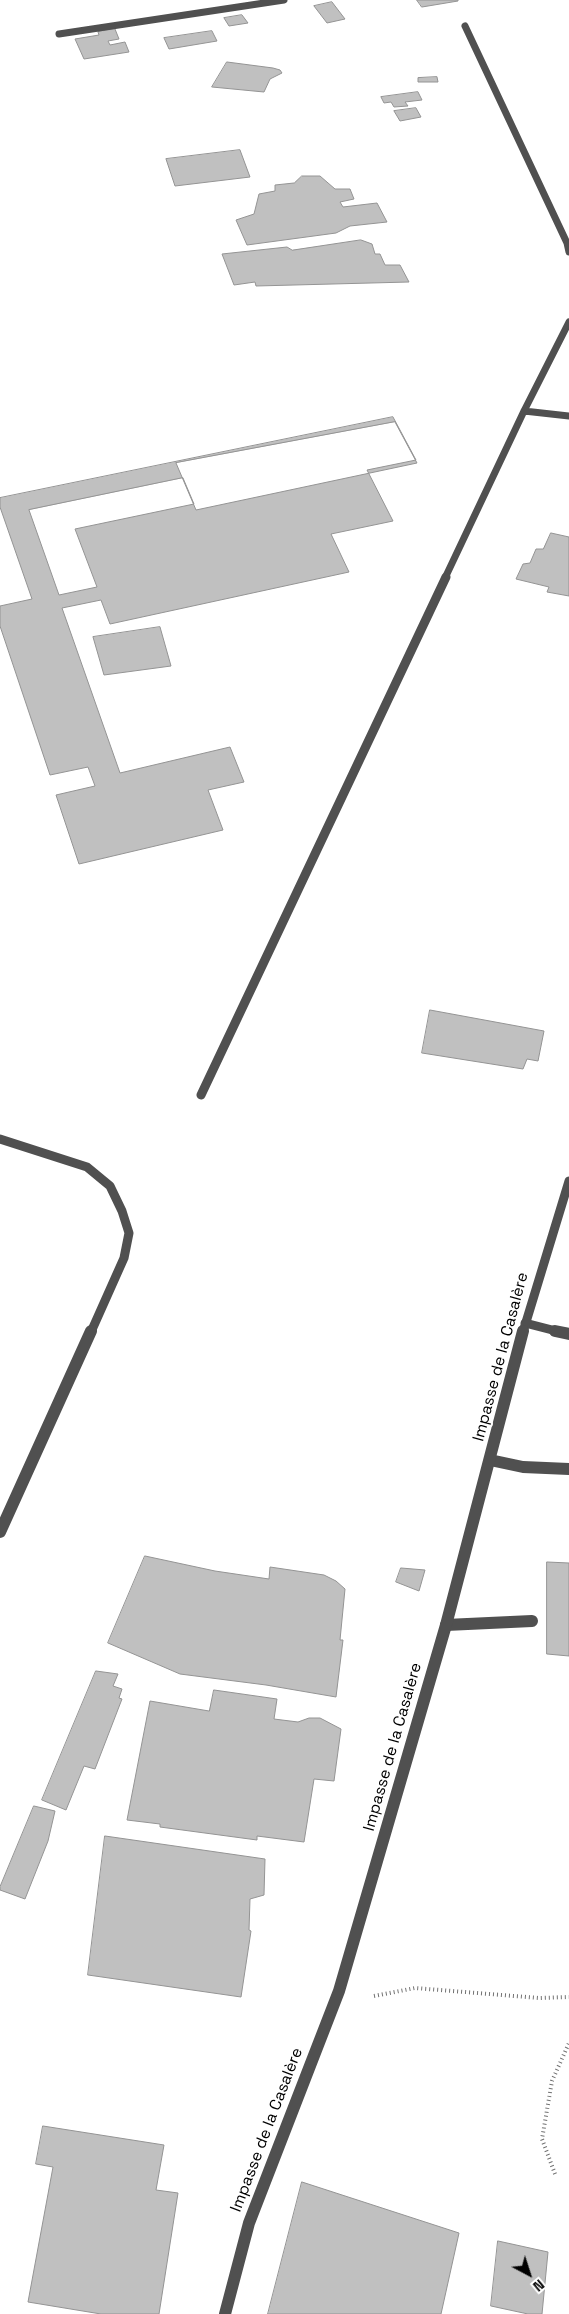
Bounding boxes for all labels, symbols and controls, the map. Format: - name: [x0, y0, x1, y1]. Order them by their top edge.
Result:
- street label: Impasse de la Casalère: [469, 1270, 533, 1444]
- street label: Impasse de la Casalère: [360, 1661, 426, 1833]
- street label: Impasse de la Casalère: [227, 2045, 307, 2215]
- north arrow: [504, 2249, 554, 2299]
- text: N: [529, 2276, 548, 2295]

